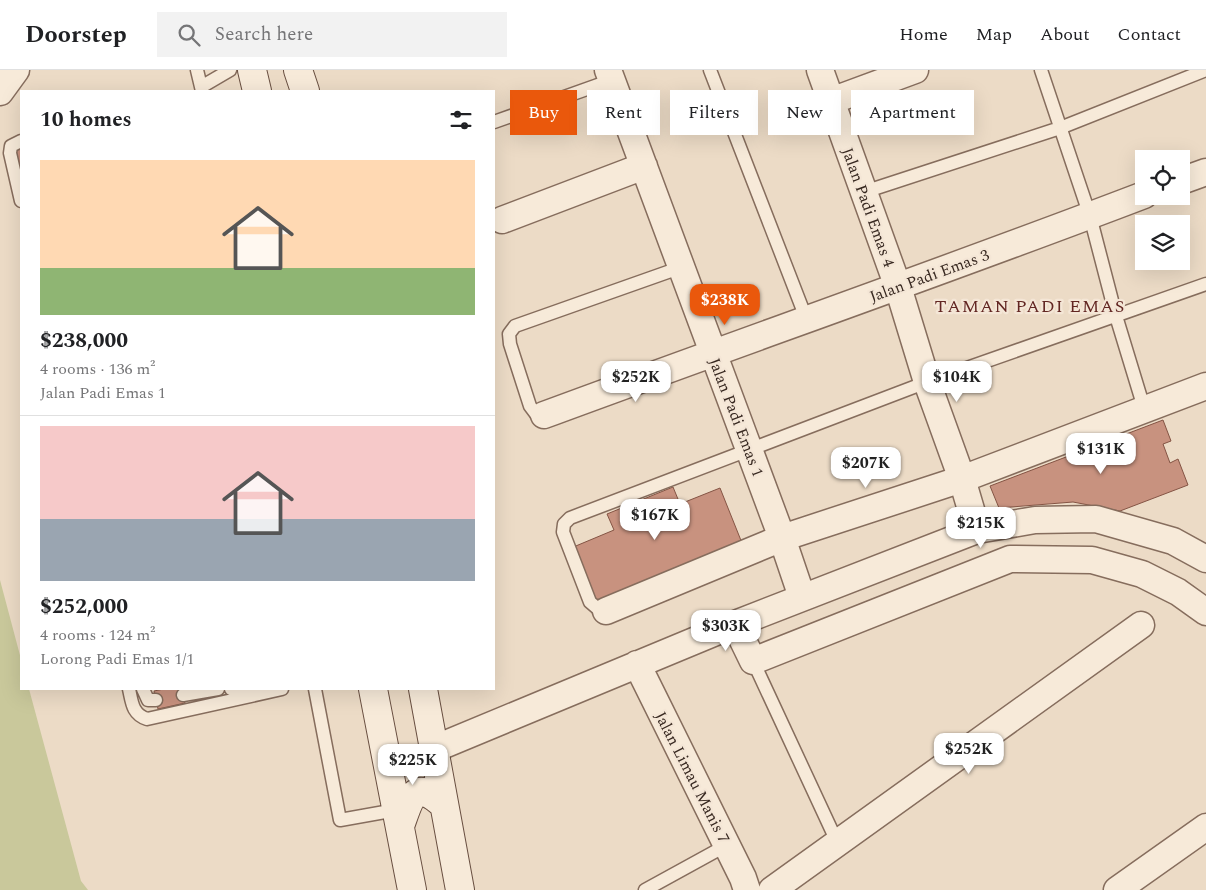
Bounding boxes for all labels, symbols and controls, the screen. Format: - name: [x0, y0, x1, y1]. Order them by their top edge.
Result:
- search box: [157, 12, 507, 57]
- text: Doorstep: [25, 17, 127, 53]
- text: Search here: [215, 20, 313, 49]
- icon: search: [175, 21, 203, 49]
- text: Home: [899, 21, 948, 48]
- text: Map: [976, 21, 1012, 48]
- text: About: [1040, 21, 1090, 48]
- text: Contact: [1118, 21, 1181, 48]
- chip: Buy: [510, 90, 577, 135]
- chip: Rent: [587, 90, 660, 135]
- chip: Filters: [670, 90, 758, 135]
- chip: New: [768, 90, 841, 135]
- chip: Apartment: [851, 90, 974, 135]
- text: 10 homes: [40, 104, 132, 136]
- icon: filters: [447, 106, 475, 134]
- street label: Jalan Padi Emas 4: [835, 144, 901, 271]
- map controls: [1135, 150, 1190, 270]
- button: locate: [1135, 150, 1190, 205]
- icon: home: [213, 193, 303, 283]
- button: layers: [1135, 215, 1190, 270]
- street label: Jalan Padi Emas 3: [866, 243, 993, 309]
- pin: $238K: [690, 284, 760, 326]
- text: $238K: [701, 288, 749, 312]
- district label: TAMAN PADI EMAS: [935, 293, 1125, 320]
- text: $238,000: [40, 325, 128, 357]
- street label: Jalan Padi Emas 1: [702, 354, 770, 480]
- text: 4 rooms · 136 m²: [40, 357, 155, 381]
- pin: $252K: [601, 360, 671, 403]
- pin: $104K: [922, 360, 992, 403]
- text: $252K: [612, 365, 660, 389]
- text: $104K: [933, 365, 981, 389]
- text: Jalan Padi Emas 1: [40, 381, 166, 405]
- pin: $131K: [1066, 432, 1136, 475]
- text: $131K: [1077, 437, 1125, 461]
- pin: $207K: [831, 446, 901, 489]
- text: $207K: [842, 451, 890, 475]
- icon: home: [213, 458, 303, 548]
- pin: $167K: [620, 498, 690, 541]
- text: $167K: [631, 503, 679, 527]
- pin: $215K: [946, 506, 1016, 549]
- text: $215K: [957, 511, 1005, 535]
- text: $252,000: [40, 591, 128, 623]
- pin: $303K: [691, 610, 761, 652]
- text: $303K: [702, 614, 750, 638]
- text: 4 rooms · 124 m²: [40, 623, 155, 647]
- text: Lorong Padi Emas 1/1: [40, 647, 194, 671]
- street label: Jalan Limau Manis 7: [648, 707, 736, 848]
- pin: $252K: [934, 732, 1004, 775]
- text: $252K: [945, 737, 993, 761]
- pin: $225K: [378, 744, 448, 786]
- text: $225K: [389, 748, 437, 772]

